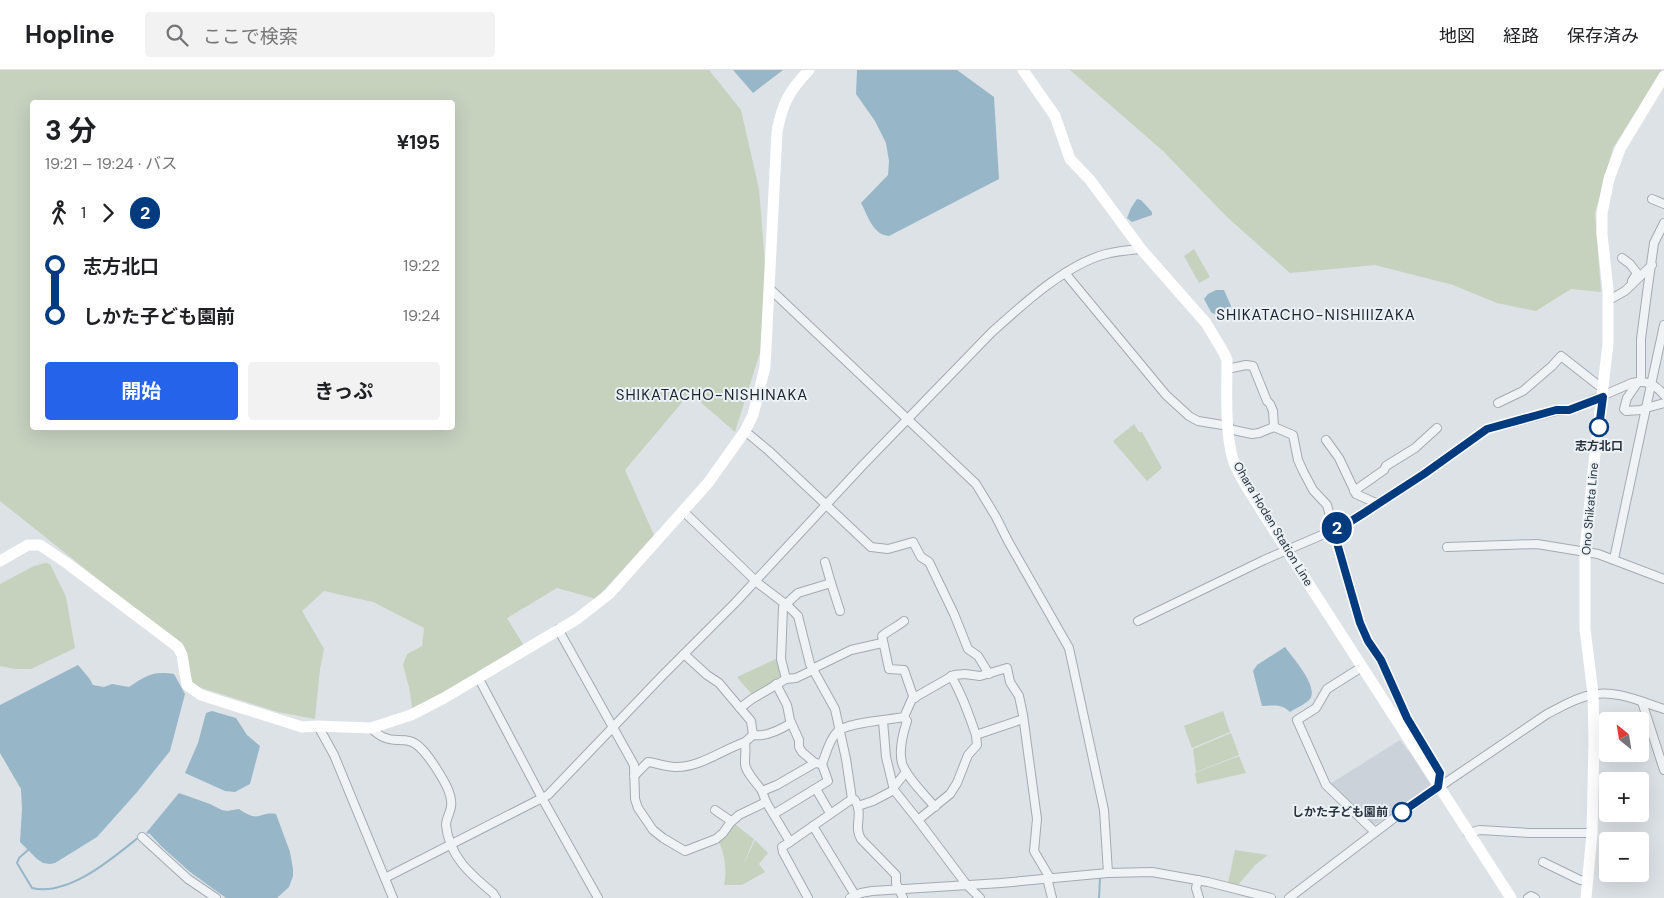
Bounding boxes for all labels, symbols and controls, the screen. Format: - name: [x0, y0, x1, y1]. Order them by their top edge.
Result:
- search box: [145, 12, 495, 57]
- text: Hopline: [25, 19, 115, 50]
- icon: search: [163, 21, 191, 49]
- text: ここで検索: [203, 24, 298, 49]
- text: 地図: [1439, 24, 1475, 48]
- text: 経路: [1503, 24, 1539, 48]
- text: 保存済み: [1567, 24, 1639, 48]
- text: 3 分: [45, 112, 96, 149]
- text: ¥195: [397, 130, 440, 155]
- text: 19:21 – 19:24 · バス: [45, 153, 177, 174]
- icon: walk: [45, 199, 73, 227]
- icon: forward: [94, 199, 122, 227]
- text: 2: [140, 201, 150, 225]
- text: 1: [81, 202, 86, 223]
- text: 志方北口: [83, 254, 159, 279]
- text: 19:22: [403, 255, 440, 276]
- text: しかた子ども園前: [83, 304, 235, 329]
- text: 19:24: [403, 305, 440, 326]
- district label: SHIKATACHO-NISHIIIZAKA: [1216, 305, 1416, 325]
- button: 開始: [45, 362, 238, 420]
- button: きっぷ: [248, 362, 440, 420]
- district label: SHIKATACHO-NISHINAKA: [616, 385, 808, 405]
- marker: 志方北口: [1589, 417, 1609, 437]
- place label: 志方北口: [1575, 438, 1623, 454]
- street label: Ohara Hoden Station Line: [1229, 459, 1317, 589]
- street label: Ono Shikata Line: [1578, 462, 1602, 556]
- line badge: 2: [1321, 512, 1353, 544]
- text: 2: [1332, 516, 1342, 540]
- north arrow: [1599, 712, 1649, 762]
- map controls: [1599, 712, 1649, 882]
- button: +: [1599, 772, 1649, 822]
- marker: しかた子ども園前: [1392, 802, 1412, 822]
- place label: しかた子ども園前: [1292, 804, 1388, 820]
- button: −: [1599, 832, 1649, 882]

